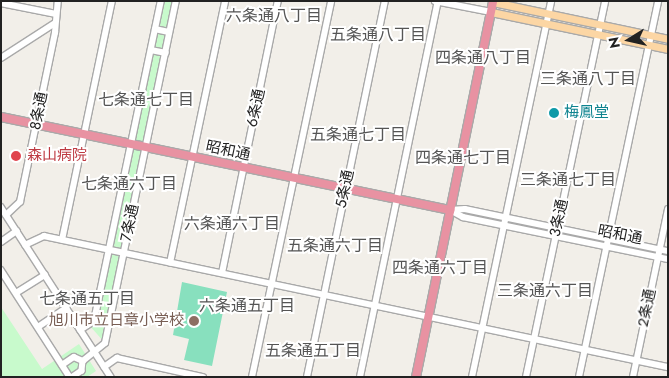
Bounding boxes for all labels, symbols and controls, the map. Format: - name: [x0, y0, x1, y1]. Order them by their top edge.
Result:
- district label: 六条通八丁目: [226, 6, 322, 26]
- north arrow: [604, 15, 654, 65]
- district label: 五条通八丁目: [330, 25, 426, 45]
- text: N: [603, 35, 625, 50]
- district label: 四条通八丁目: [435, 48, 531, 68]
- district label: 三条通八丁目: [540, 69, 636, 89]
- street label: 6条通: [243, 87, 269, 129]
- district label: 七条通七丁目: [98, 90, 194, 110]
- street label: 8条通: [27, 91, 51, 131]
- place label: 梅鳳堂: [564, 104, 609, 122]
- marker: 梅鳳堂: [548, 107, 560, 119]
- district label: 五条通七丁目: [310, 125, 406, 145]
- street label: 昭和通: [204, 138, 252, 164]
- place label: 森山病院: [27, 147, 87, 165]
- district label: 四条通七丁目: [415, 148, 511, 168]
- marker: 森山病院: [9, 149, 23, 163]
- street label: 5条通: [332, 168, 358, 210]
- district label: 三条通七丁目: [520, 170, 616, 190]
- district label: 七条通六丁目: [81, 174, 177, 194]
- street label: 3条通: [546, 197, 572, 239]
- street label: 7条通: [117, 203, 143, 243]
- district label: 六条通六丁目: [184, 214, 280, 234]
- street label: 昭和通: [596, 222, 644, 248]
- district label: 五条通六丁目: [287, 236, 383, 256]
- district label: 四条通六丁目: [392, 258, 488, 278]
- district label: 三条通六丁目: [497, 281, 593, 301]
- street label: 2条通: [634, 287, 660, 329]
- district label: 七条通五丁目: [39, 289, 135, 309]
- district label: 六条通五丁目: [199, 296, 295, 316]
- place label: 旭川市立日章小学校: [49, 312, 184, 330]
- marker: 旭川市立日章小学校: [188, 315, 200, 327]
- district label: 五条通五丁目: [265, 341, 361, 361]

